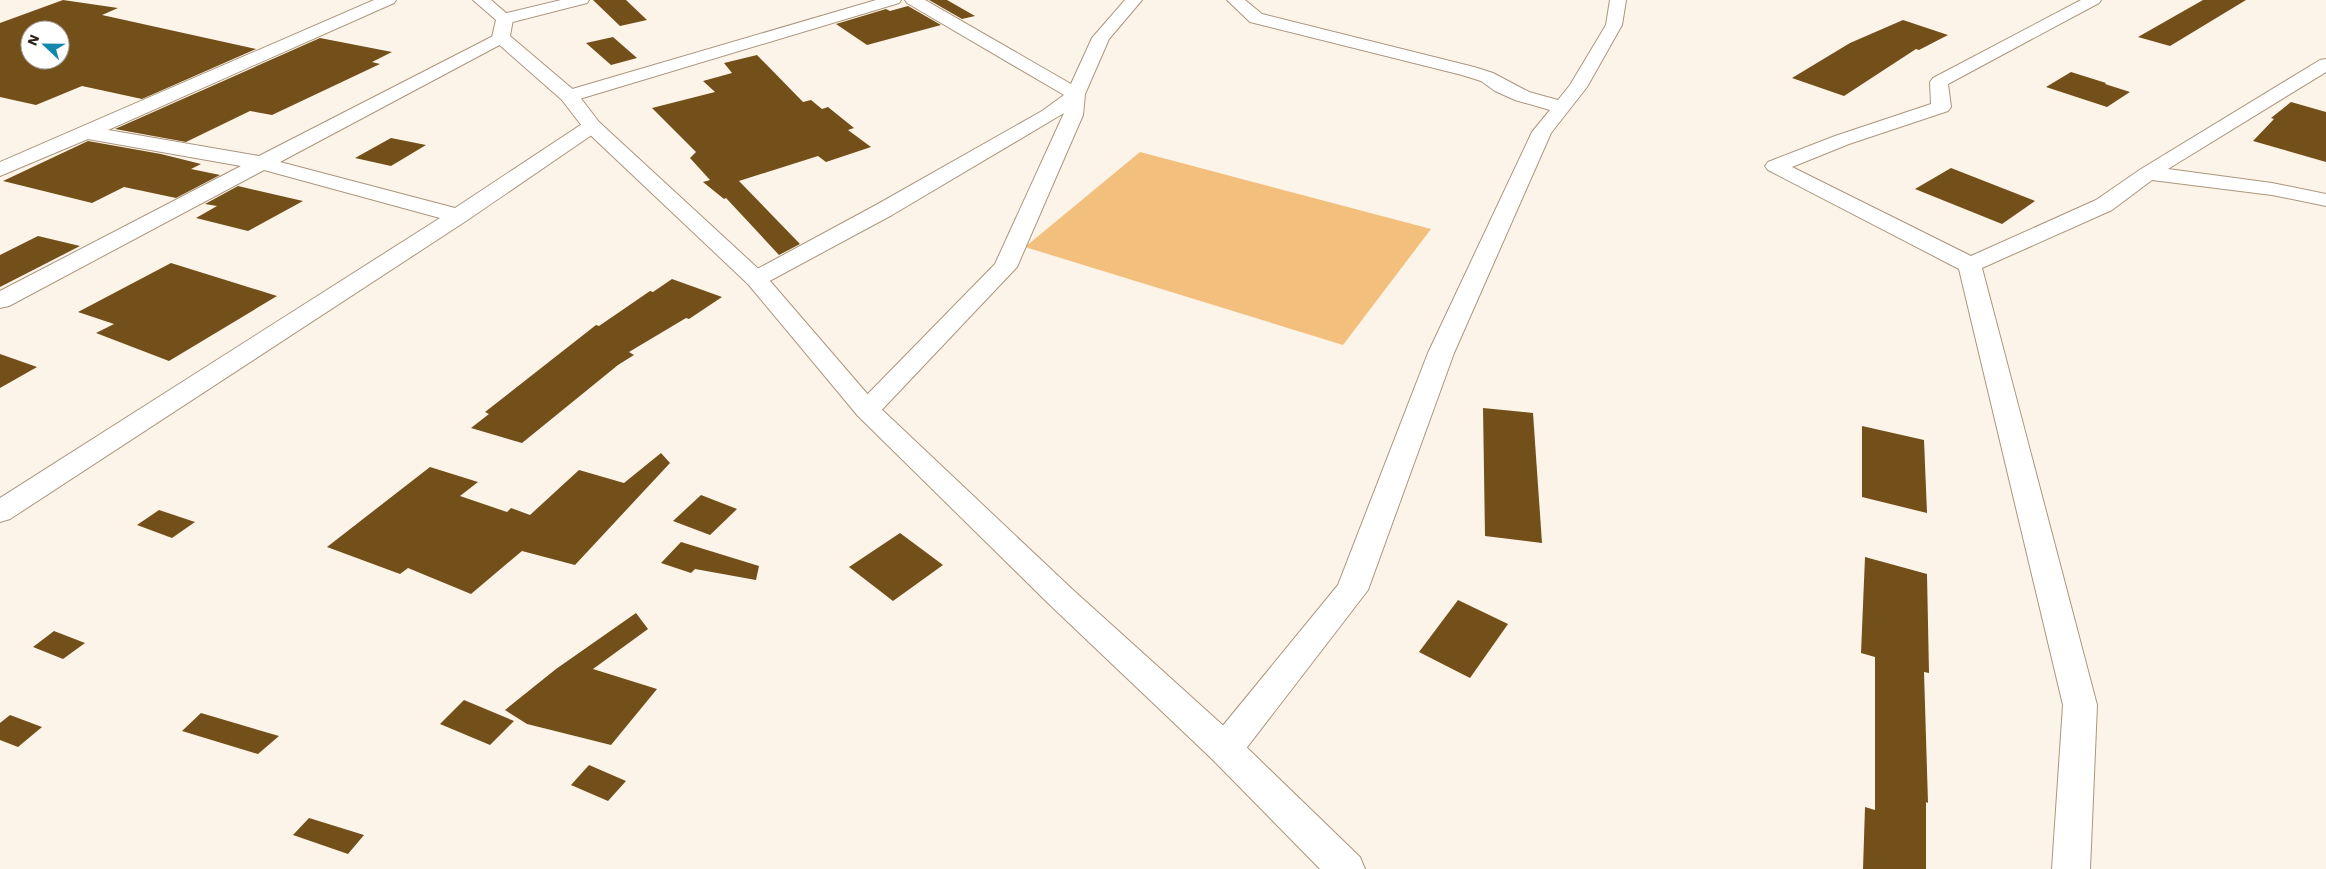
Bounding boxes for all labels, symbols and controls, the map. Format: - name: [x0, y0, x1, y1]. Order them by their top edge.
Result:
- north arrow: [20, 20, 70, 70]
- text: N: [24, 32, 42, 48]

